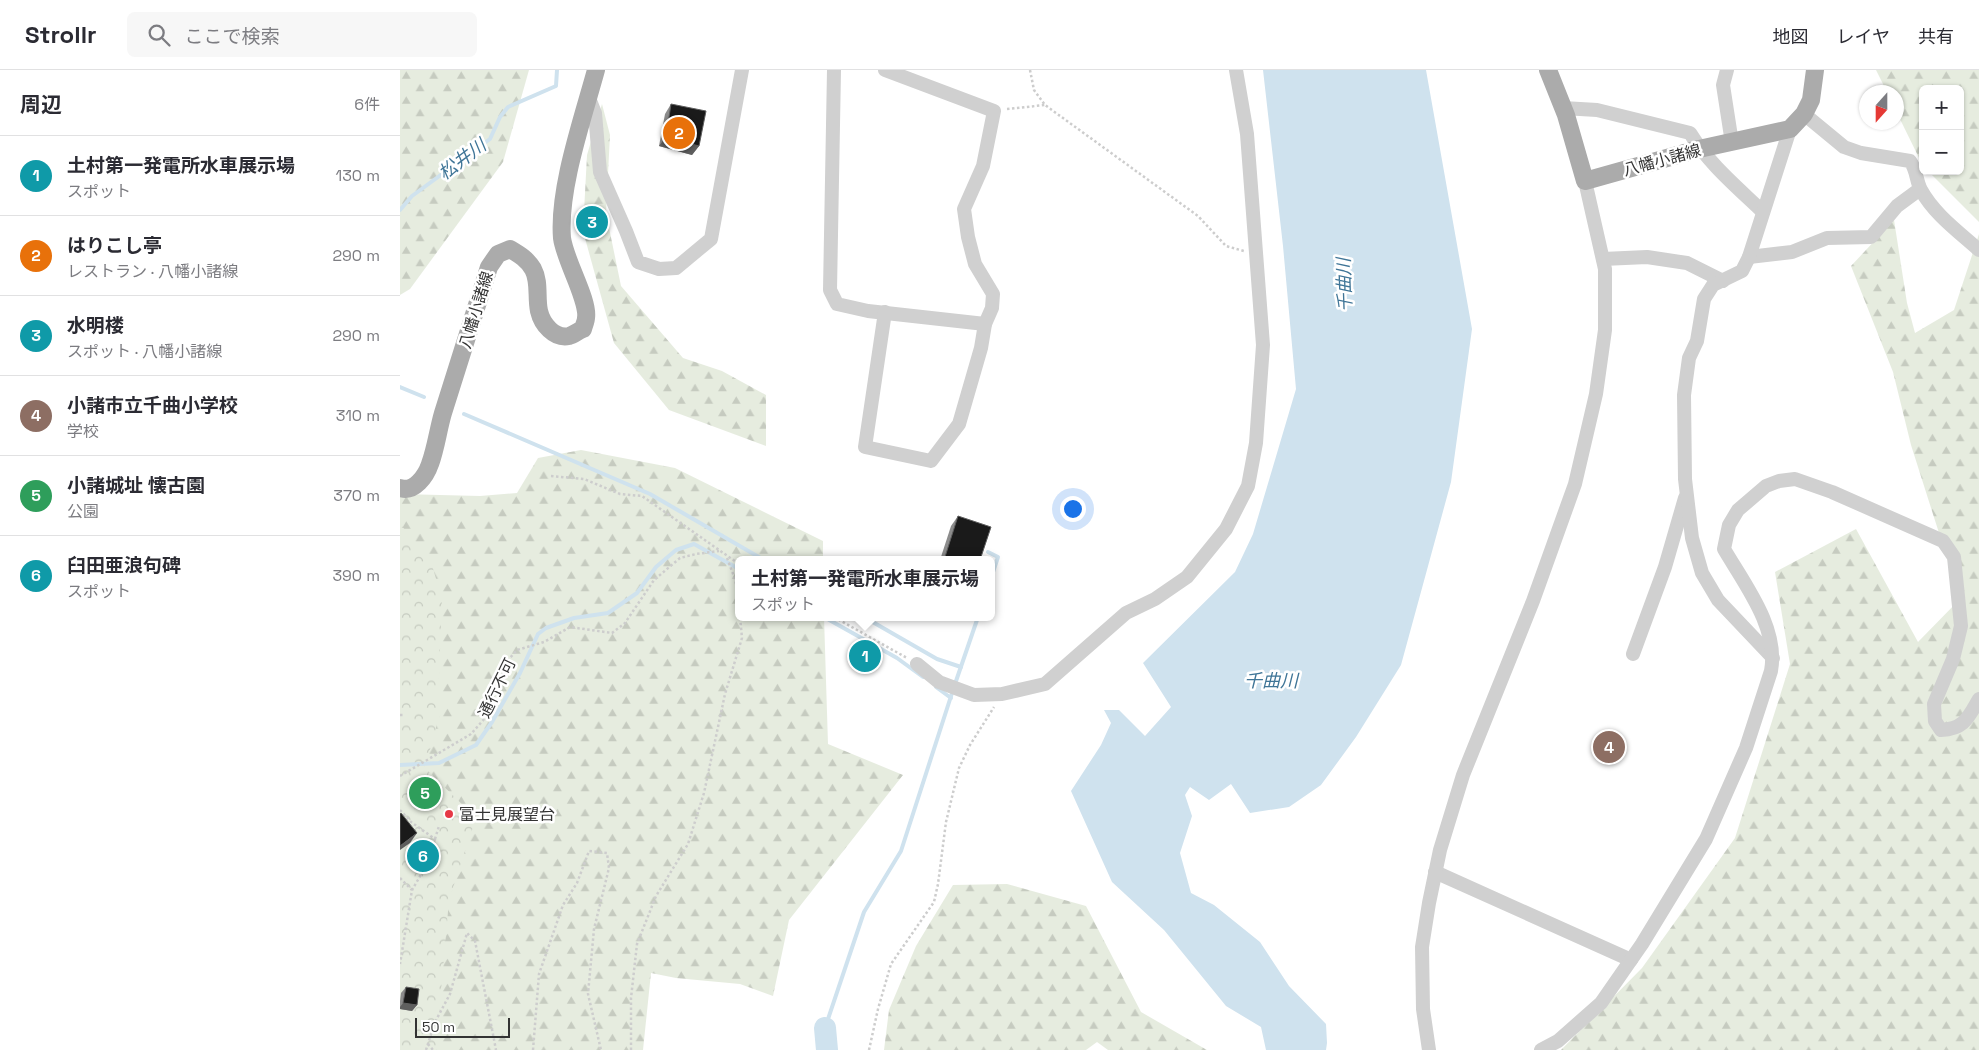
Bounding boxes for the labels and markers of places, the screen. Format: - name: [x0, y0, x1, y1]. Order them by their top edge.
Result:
- pin: 2: [663, 114, 695, 152]
- pin: 3: [576, 203, 608, 241]
- pin: 1: [849, 637, 881, 675]
- pin: 4: [1593, 728, 1625, 766]
- pin: 5: [409, 774, 441, 812]
- place label: 富士見展望台: [459, 804, 555, 825]
- marker: 富士見展望台: [443, 808, 455, 820]
- pin: 6: [407, 837, 439, 875]

